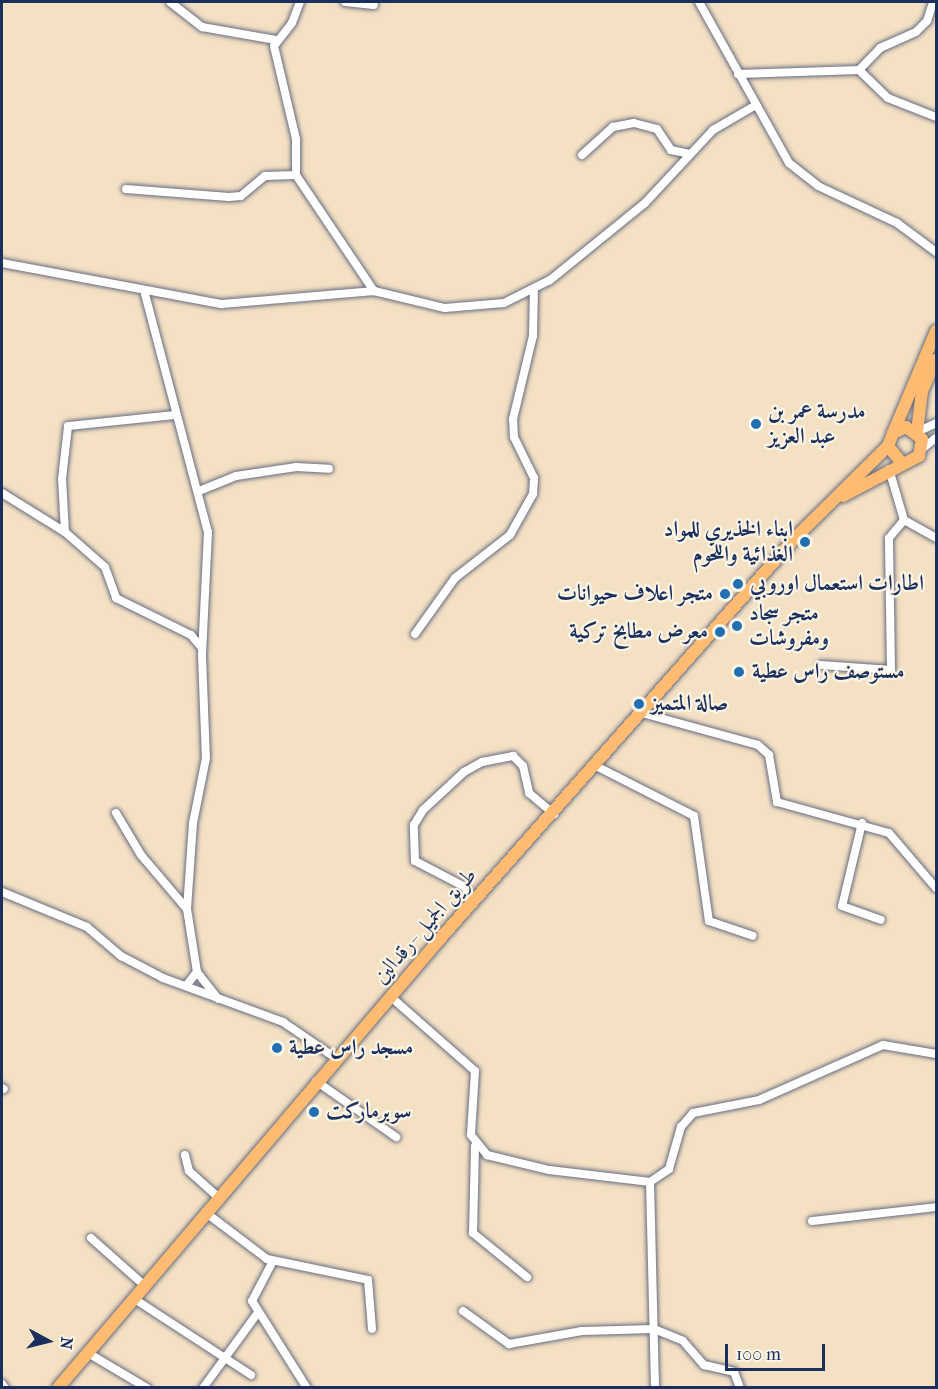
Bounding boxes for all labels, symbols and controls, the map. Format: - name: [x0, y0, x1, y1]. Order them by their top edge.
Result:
- place label: مدرسة عمر بن عبد العزيز: [768, 398, 866, 450]
- marker: مدرسة عمر بن عبد العزيز: [749, 417, 763, 431]
- place label: ابناء الخذيري للمواد الغذائية واللحوم: [664, 516, 793, 568]
- marker: ابناء الخذيري للمواد الغذائية واللحوم: [798, 535, 812, 549]
- place label: اطارات استعمال اوروبي: [750, 571, 924, 597]
- marker: اطارات استعمال اوروبي: [731, 577, 745, 591]
- place label: متجر اعلاف حيوانات: [557, 581, 713, 607]
- marker: متجر اعلاف حيوانات: [718, 587, 732, 601]
- place label: متجر سجاد ومفروشات: [749, 600, 829, 652]
- place label: معرض مطابخ تركية: [569, 619, 708, 645]
- marker: متجر سجاد ومفروشات: [730, 619, 744, 633]
- marker: معرض مطابخ تركية: [713, 625, 727, 639]
- place label: مستوصف راس عطية: [752, 659, 905, 685]
- marker: مستوصف راس عطية: [730, 663, 748, 681]
- place label: صالة المتميز: [651, 691, 728, 717]
- marker: صالة المتميز: [632, 697, 646, 711]
- street label: طريق الجميل -رقدالين: [368, 863, 482, 989]
- place label: مسجد راس عطية: [289, 1035, 413, 1061]
- marker: مسجد راس عطية: [270, 1041, 284, 1055]
- place label: سوبرماركت: [326, 1099, 412, 1125]
- marker: سوبرماركت: [307, 1105, 321, 1119]
- north arrow: [18, 1311, 78, 1371]
- scale bar: [728, 1332, 828, 1370]
- text: N: [56, 1336, 77, 1350]
- text: 100 m: [736, 1344, 781, 1365]

